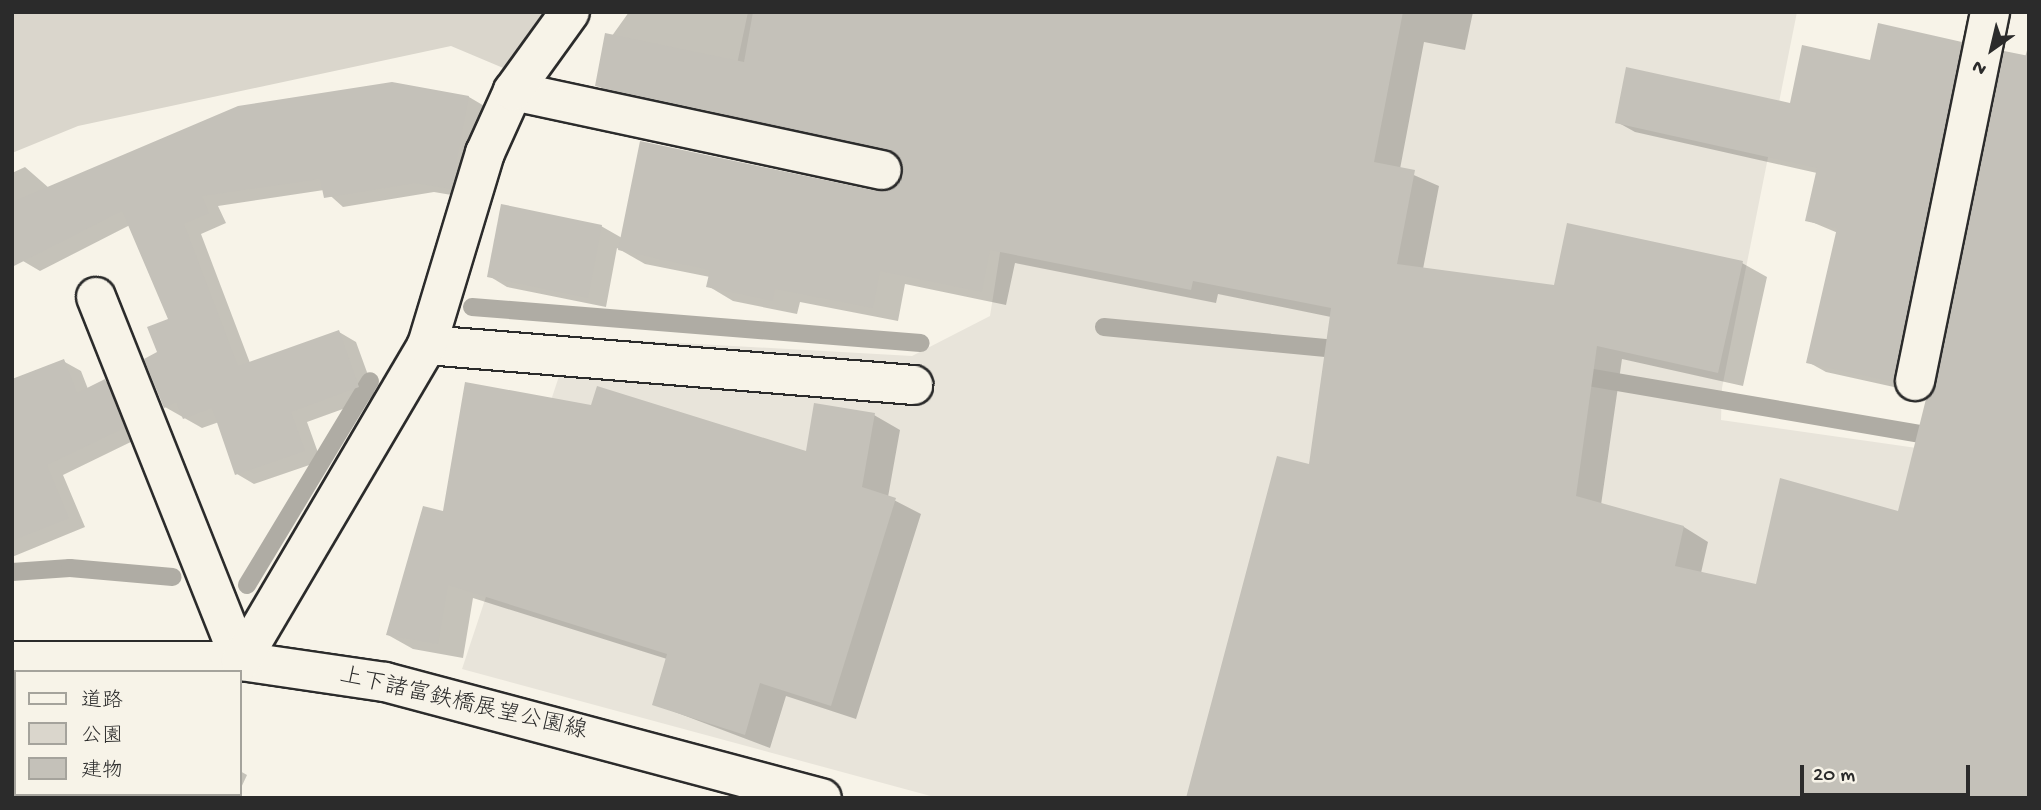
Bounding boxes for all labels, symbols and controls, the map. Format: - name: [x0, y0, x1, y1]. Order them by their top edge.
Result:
- north arrow: [1957, 14, 2027, 84]
- text: N: [1968, 54, 1992, 80]
- street label: 上下諸富鉄橋展望公園線: [337, 663, 589, 747]
- legend: [14, 670, 242, 796]
- text: 道路: [81, 690, 123, 715]
- text: 公園: [81, 725, 123, 750]
- scale bar: [1803, 750, 1973, 794]
- text: 建物: [81, 760, 123, 785]
- text: 20 m: [1813, 764, 1855, 789]

